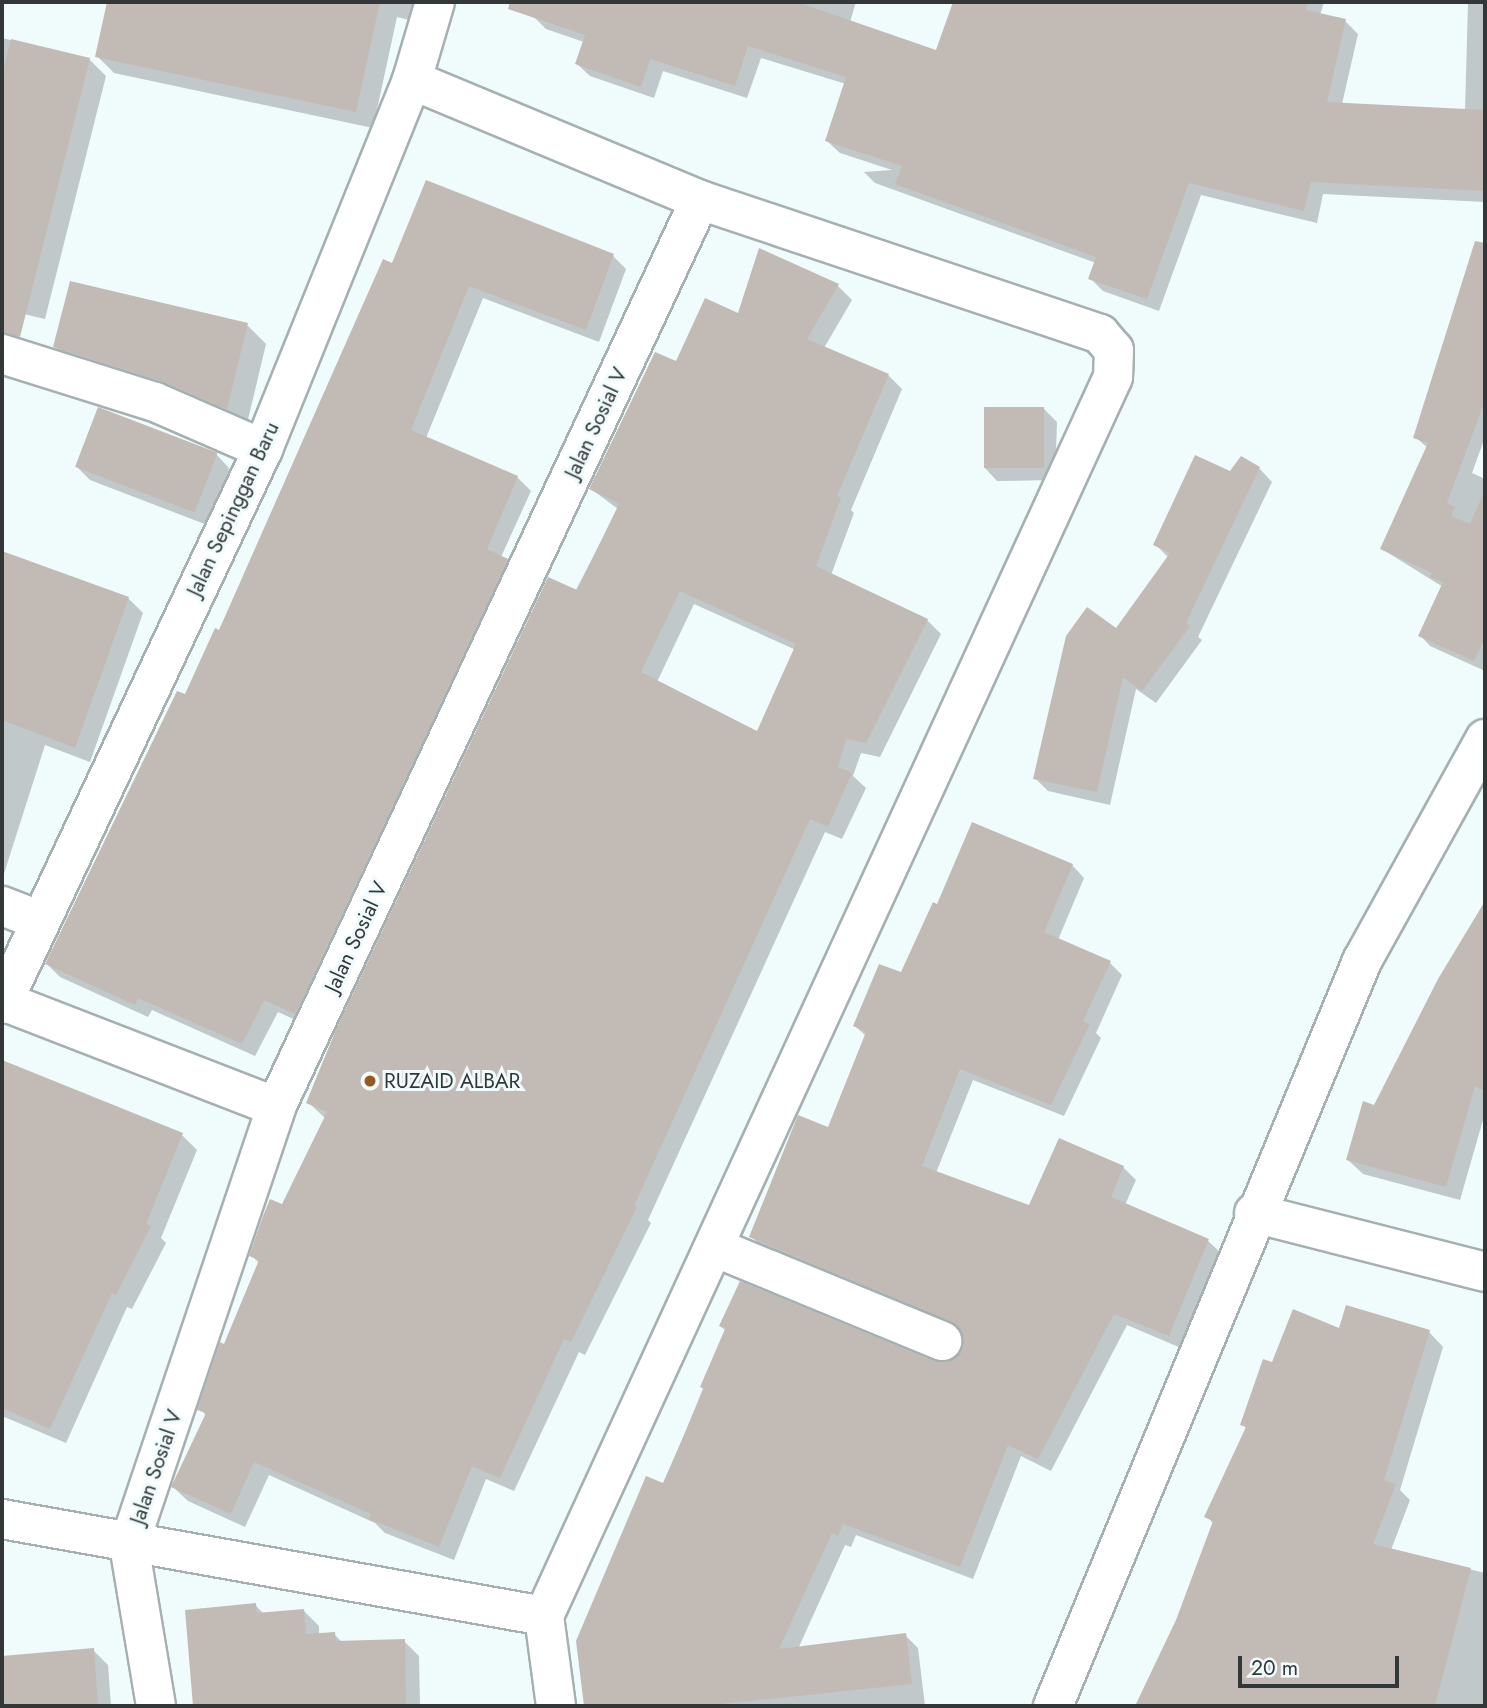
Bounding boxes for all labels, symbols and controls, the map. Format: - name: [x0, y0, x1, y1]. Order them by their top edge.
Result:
- street label: Jalan Sosial V: [559, 364, 633, 482]
- street label: Jalan Sepinggan Baru: [182, 418, 284, 600]
- street label: Jalan Sosial V: [319, 878, 393, 996]
- place label: RUZAID ALBAR: [384, 1068, 520, 1094]
- marker: RUZAID ALBAR: [362, 1073, 378, 1089]
- street label: Jalan Sosial V: [125, 1406, 187, 1528]
- scale bar: [1242, 1642, 1403, 1686]
- text: 20 m: [1251, 1653, 1298, 1683]

